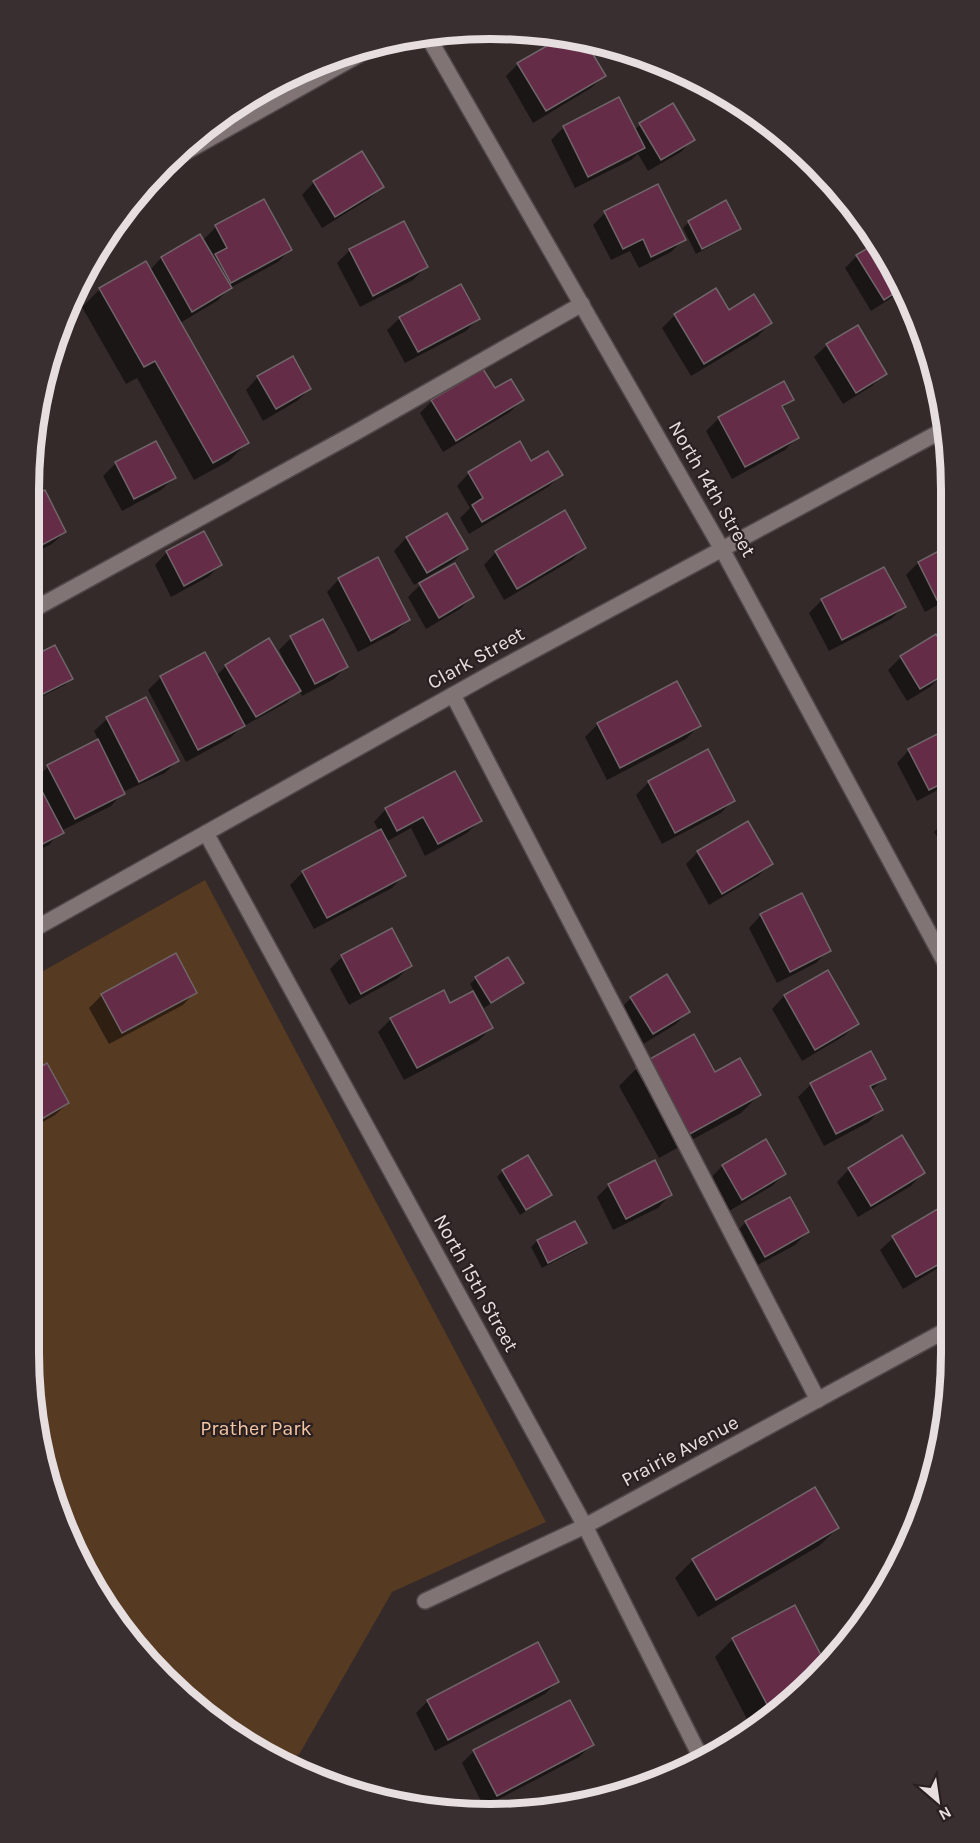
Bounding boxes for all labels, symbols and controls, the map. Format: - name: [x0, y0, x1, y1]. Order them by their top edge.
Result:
- street label: North 14th Street: [664, 417, 760, 562]
- street label: Clark Street: [424, 622, 529, 694]
- street label: North 15th Street: [429, 1210, 523, 1356]
- street label: Prairie Avenue: [618, 1410, 742, 1492]
- park label: Prather Park: [200, 1417, 312, 1440]
- north arrow: [908, 1771, 968, 1831]
- text: N: [935, 1803, 955, 1825]

